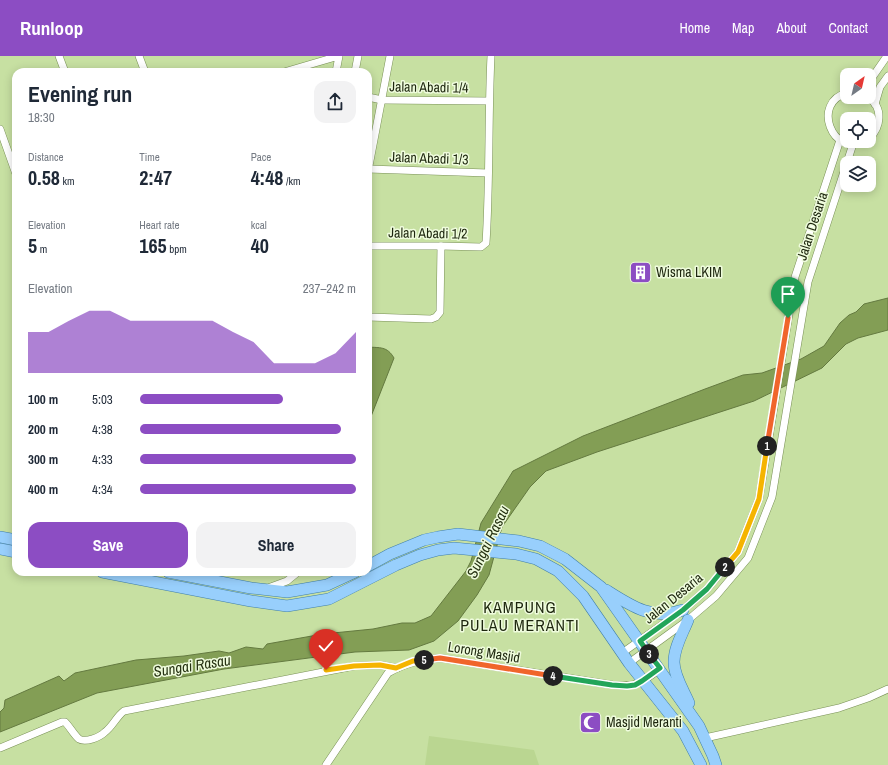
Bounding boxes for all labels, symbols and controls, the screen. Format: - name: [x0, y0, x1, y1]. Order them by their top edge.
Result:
- text: Runloop: [20, 15, 83, 41]
- text: Home: [679, 19, 710, 37]
- text: Map: [732, 19, 754, 37]
- text: About: [776, 19, 806, 37]
- text: Contact: [828, 19, 868, 37]
- north arrow: [840, 68, 876, 104]
- map controls: [840, 68, 876, 192]
- street label: Jalan Abadi 1/4: [389, 77, 469, 97]
- text: Evening run: [28, 79, 132, 109]
- button: share: [314, 81, 356, 123]
- text: 18:30: [28, 109, 55, 126]
- button: locate: [840, 112, 876, 148]
- street label: Jalan Abadi 1/3: [389, 148, 469, 168]
- text: Distance: [28, 150, 64, 164]
- text: Time: [139, 150, 160, 164]
- text: Pace: [251, 150, 271, 164]
- button: layers: [840, 156, 876, 192]
- text: 0.58: [28, 164, 60, 191]
- text: 2:47: [139, 164, 172, 191]
- text: 4:48: [251, 164, 283, 191]
- text: km: [60, 174, 74, 188]
- text: /km: [283, 174, 301, 188]
- street label: Jalan Desaria: [792, 189, 832, 262]
- text: Elevation: [28, 218, 66, 232]
- text: Heart rate: [139, 218, 179, 232]
- text: kcal: [251, 218, 267, 232]
- street label: Jalan Abadi 1/2: [388, 223, 468, 243]
- text: 5: [28, 232, 37, 259]
- text: 165: [139, 232, 167, 259]
- text: 40: [251, 232, 269, 259]
- text: m: [37, 242, 47, 256]
- text: bpm: [167, 242, 187, 256]
- building icon: Wisma LKIM: [628, 259, 654, 285]
- place label: Wisma LKIM: [656, 263, 722, 281]
- pin: [771, 277, 805, 318]
- text: Elevation: [28, 280, 72, 297]
- text: 237–242 m: [303, 280, 356, 297]
- icon: arrive: [777, 283, 799, 305]
- text: 100 m: [28, 391, 58, 408]
- text: 5:03: [92, 391, 113, 408]
- text: 200 m: [28, 421, 58, 438]
- text: 4:38: [92, 421, 113, 438]
- pin: 1: [757, 436, 777, 456]
- text: 1: [764, 439, 770, 453]
- text: 300 m: [28, 451, 58, 468]
- text: 4:33: [92, 451, 113, 468]
- text: 400 m: [28, 481, 58, 498]
- text: 4:34: [92, 481, 113, 498]
- water label: Sungai Rasau: [461, 502, 514, 581]
- button: Save: [28, 522, 188, 568]
- button: Share: [196, 522, 356, 568]
- pin: 2: [715, 557, 735, 577]
- text: 2: [722, 560, 728, 574]
- street label: Jalan Desaria: [640, 568, 707, 627]
- district label: KAMPUNG PULAU MERANTI: [460, 596, 580, 636]
- pin: [309, 629, 343, 670]
- icon: check: [315, 635, 337, 657]
- street label: Lorong Masjid: [447, 637, 521, 667]
- pin: 3: [639, 644, 659, 664]
- text: 3: [646, 647, 652, 661]
- water label: Sungai Rasau: [152, 649, 232, 682]
- pin: 5: [414, 650, 434, 670]
- text: 5: [421, 653, 427, 667]
- pin: 4: [543, 666, 563, 686]
- text: 4: [550, 669, 556, 683]
- mosque icon: Masjid Meranti: [578, 709, 604, 735]
- place label: Masjid Meranti: [606, 713, 682, 731]

